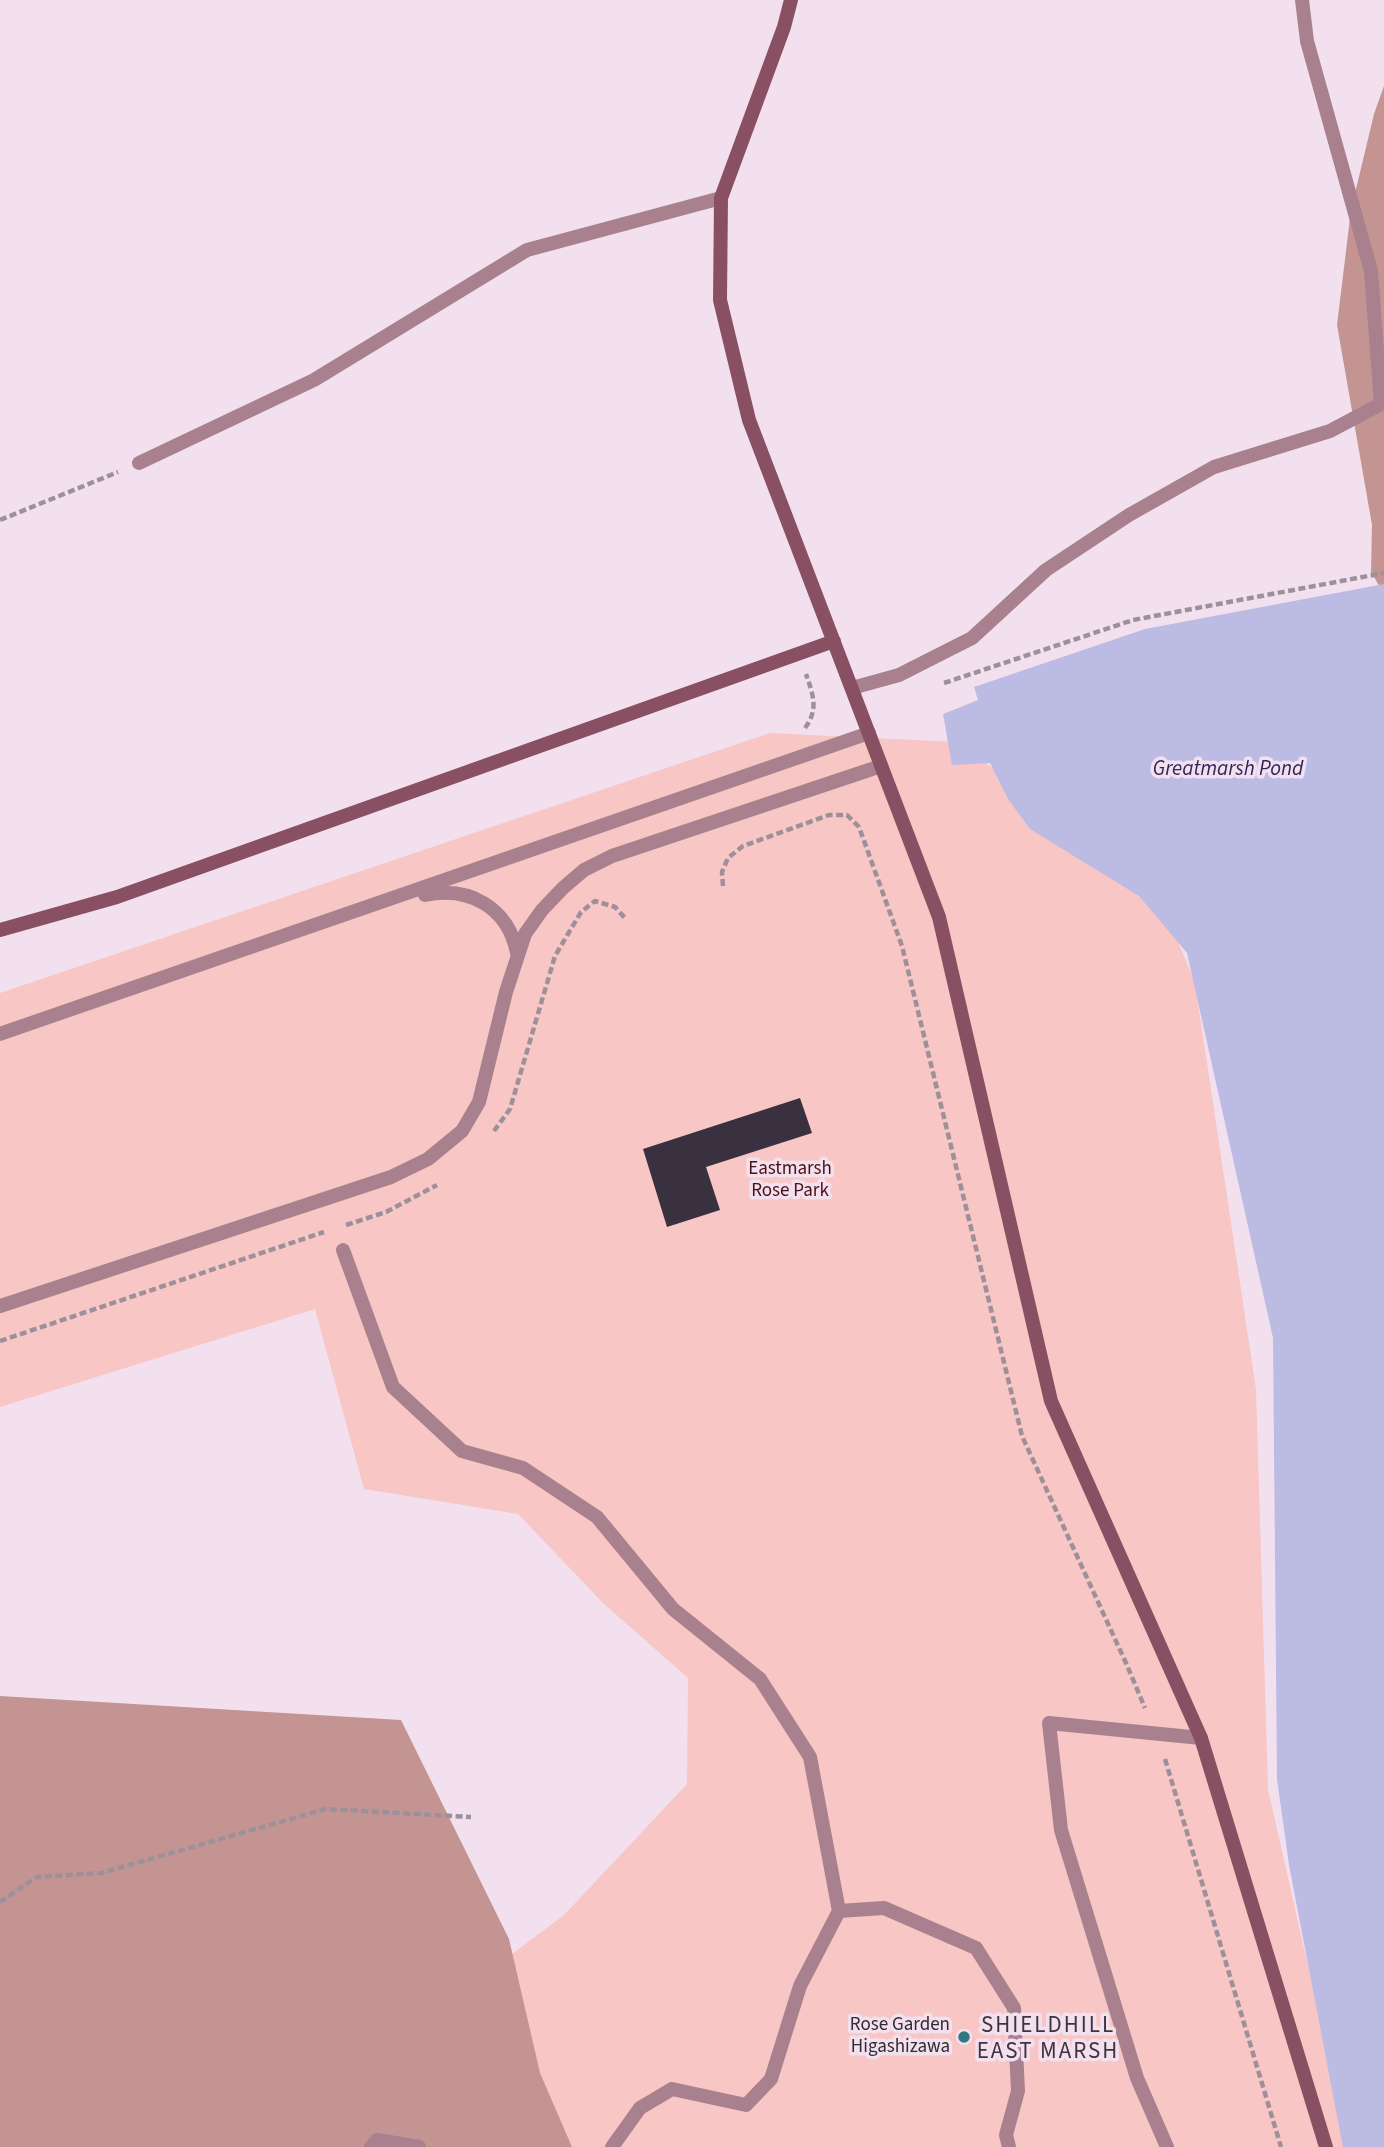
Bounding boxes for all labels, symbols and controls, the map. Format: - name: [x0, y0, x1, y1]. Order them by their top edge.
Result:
- water label: Greatmarsh Pond: [1153, 757, 1303, 783]
- park label: Eastmarsh Rose Park: [748, 1159, 832, 1203]
- district label: SHIELDHILL EAST MARSH: [978, 2013, 1118, 2067]
- place label: Rose Garden Higashizawa: [850, 2015, 950, 2059]
- marker: Rose Garden Higashizawa: [956, 2029, 972, 2045]

